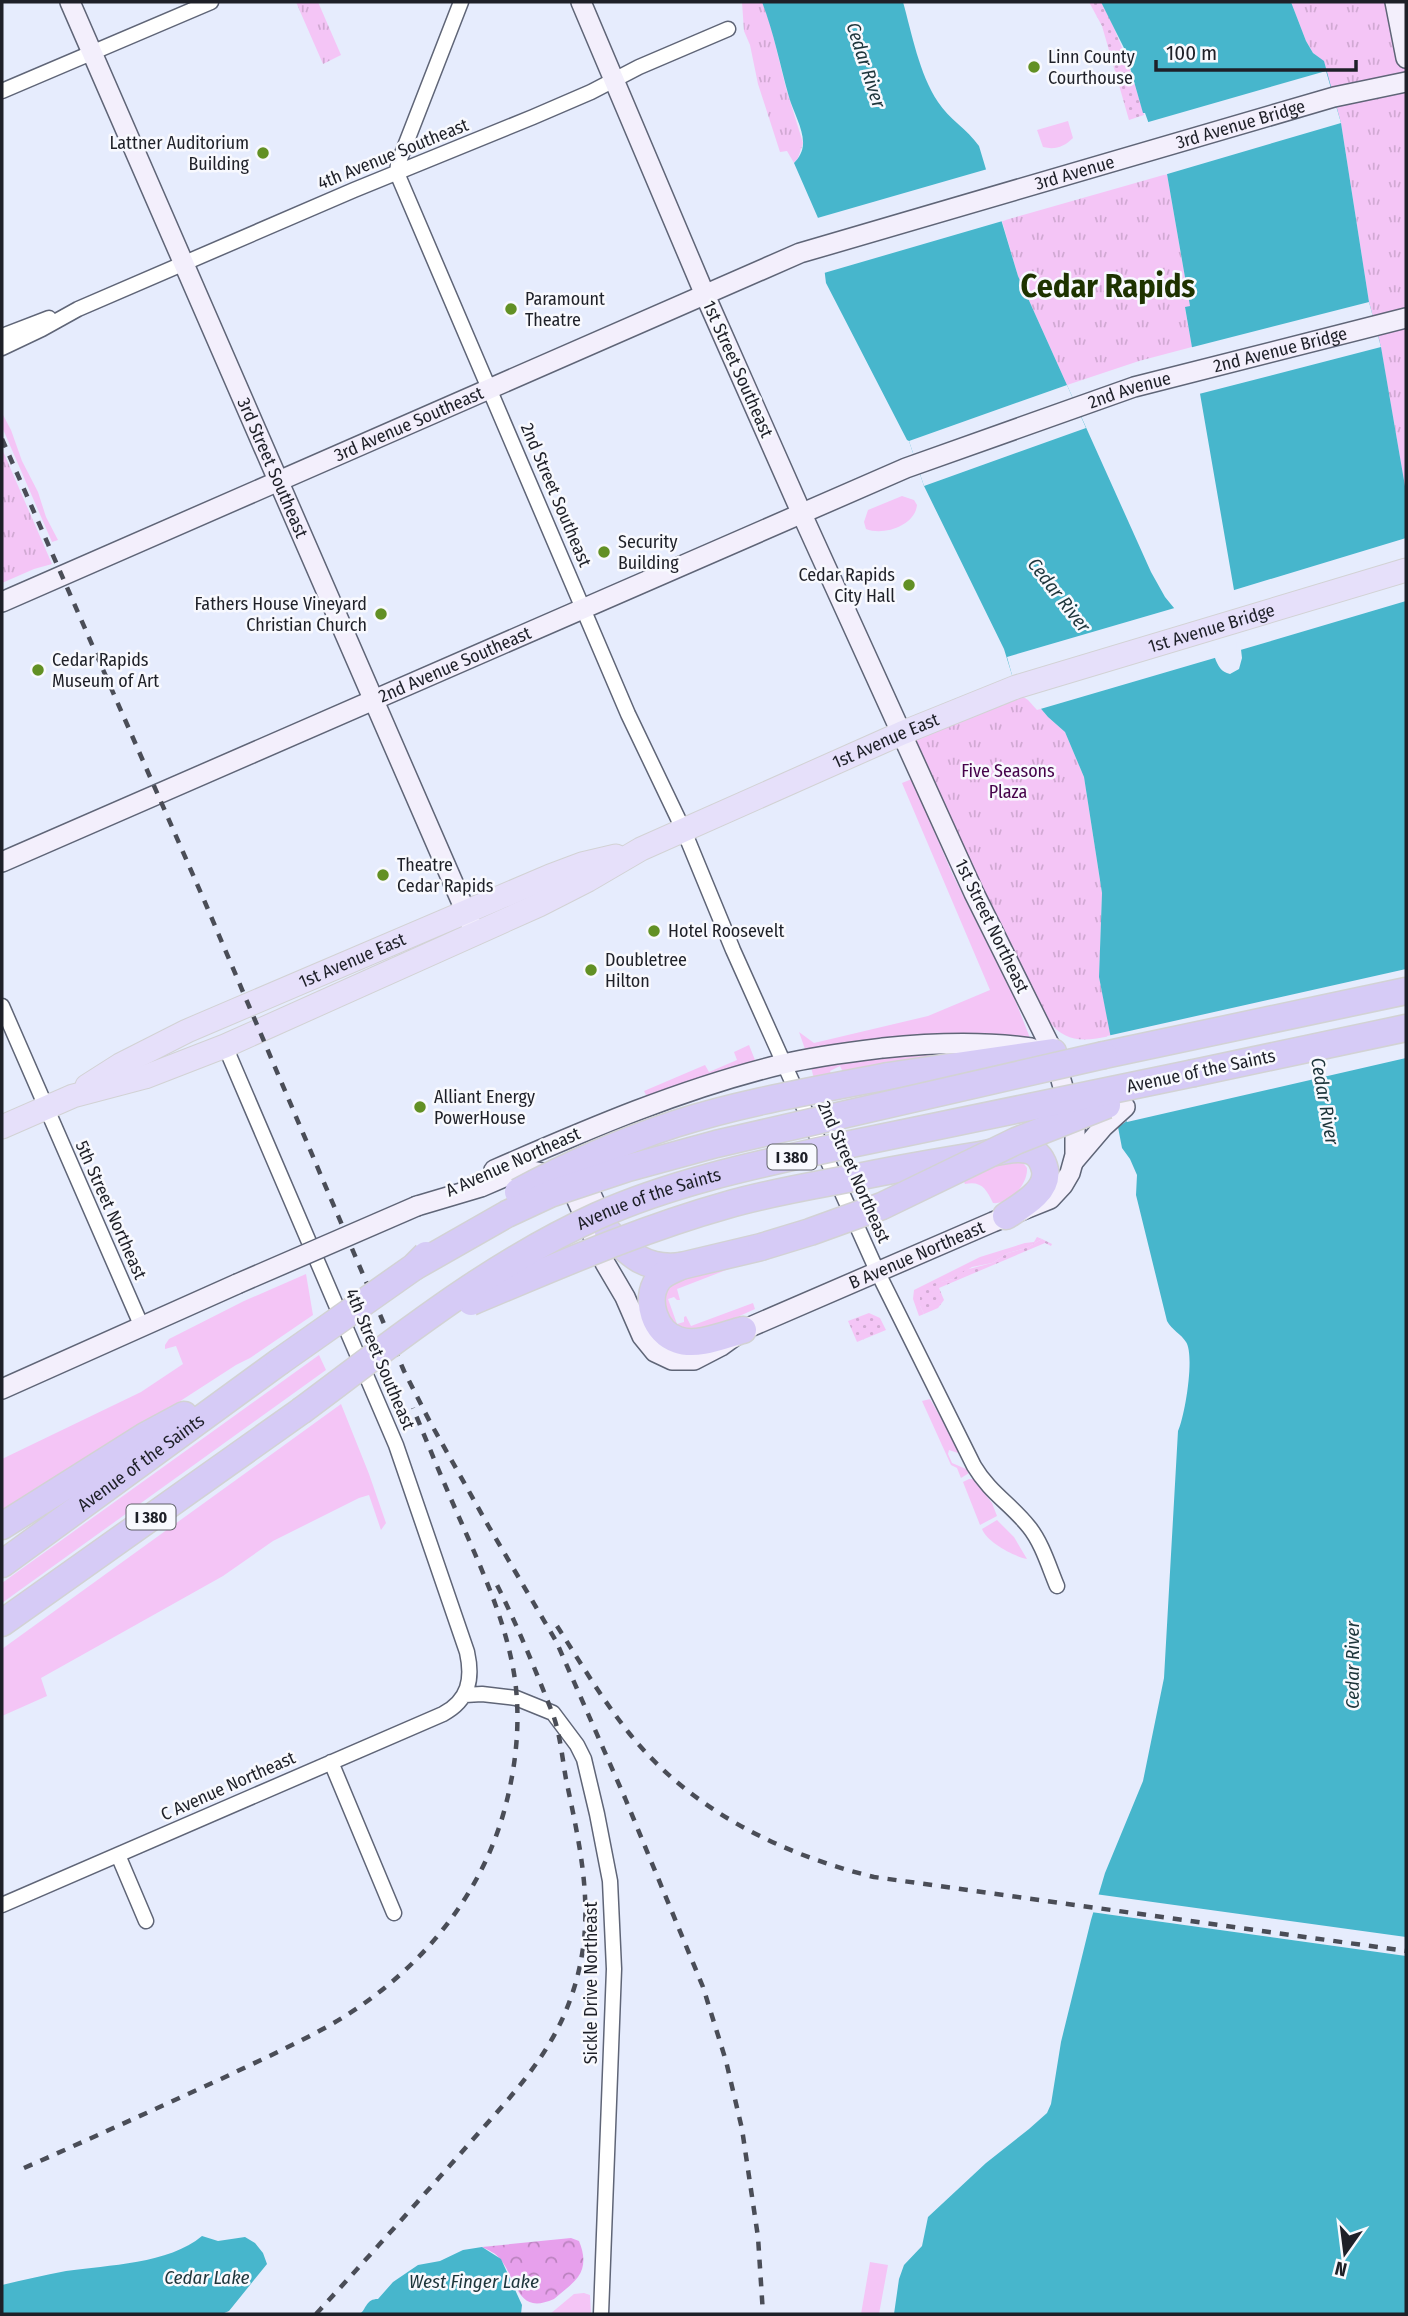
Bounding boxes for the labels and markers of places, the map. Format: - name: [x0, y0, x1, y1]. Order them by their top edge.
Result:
- place label: Linn County Courthouse: [1048, 46, 1135, 89]
- marker: Linn County Courthouse: [1026, 59, 1042, 75]
- place label: Lattner Auditorium Building: [109, 132, 250, 175]
- marker: Lattner Auditorium Building: [255, 145, 271, 161]
- place label: Paramount Theatre: [525, 288, 605, 331]
- marker: Paramount Theatre: [503, 301, 519, 317]
- place label: Security Building: [618, 531, 679, 574]
- marker: Security Building: [596, 544, 612, 560]
- place label: Cedar Rapids City Hall: [798, 564, 895, 607]
- marker: Cedar Rapids City Hall: [901, 577, 917, 593]
- place label: Fathers House Vineyard Christian Church: [195, 593, 367, 636]
- marker: Fathers House Vineyard Christian Church: [373, 606, 389, 622]
- place label: Cedar Rapids Museum of Art: [52, 649, 159, 692]
- marker: Cedar Rapids Museum of Art: [30, 662, 46, 678]
- place label: Theatre Cedar Rapids: [397, 854, 494, 897]
- marker: Theatre Cedar Rapids: [375, 867, 391, 883]
- place label: Hotel Roosevelt: [668, 920, 784, 942]
- marker: Hotel Roosevelt: [646, 923, 662, 939]
- place label: Doubletree Hilton: [605, 949, 687, 992]
- marker: Doubletree Hilton: [583, 962, 599, 978]
- place label: Alliant Energy PowerHouse: [434, 1086, 535, 1129]
- marker: Alliant Energy PowerHouse: [412, 1099, 428, 1115]

